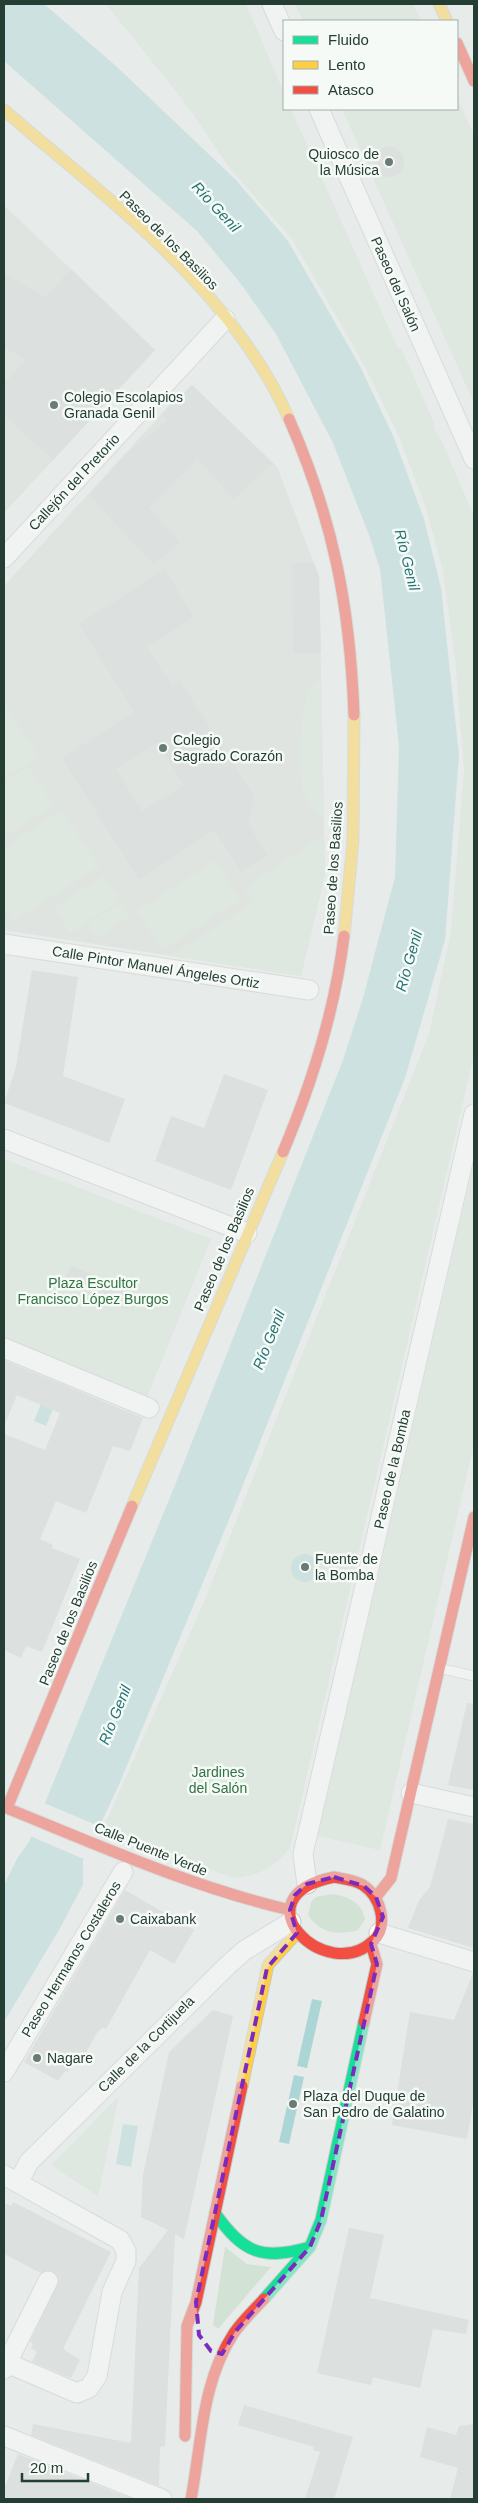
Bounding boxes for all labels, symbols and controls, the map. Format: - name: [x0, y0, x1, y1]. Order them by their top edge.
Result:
- legend: [283, 20, 458, 110]
- text: Fluido: [328, 31, 369, 48]
- text: Lento: [328, 56, 366, 73]
- text: Atasco: [328, 81, 374, 98]
- place label: Quiosco de la Música: [308, 146, 379, 178]
- marker: Quiosco de la Música: [383, 156, 395, 168]
- water label: Río Genil: [189, 178, 244, 236]
- street label: Paseo de los Basilios: [116, 187, 222, 293]
- street label: Paseo del Salón: [368, 234, 424, 334]
- place label: Colegio Escolapios Granada Genil: [64, 389, 183, 421]
- marker: Colegio Escolapios Granada Genil: [48, 399, 60, 411]
- street label: Callejón del Pretorio: [25, 430, 123, 534]
- water label: Río Genil: [392, 527, 423, 593]
- place label: Colegio Sagrado Corazón: [173, 732, 283, 764]
- marker: Colegio Sagrado Corazón: [157, 742, 169, 754]
- street label: Paseo de los Basilios: [320, 801, 346, 935]
- water label: Río Genil: [392, 928, 425, 993]
- street label: Calle Pintor Manuel Ángeles Ortiz: [51, 943, 261, 991]
- street label: Paseo de los Basilios: [191, 1185, 257, 1313]
- park label: Plaza Escultor Francisco López Burgos: [18, 1275, 168, 1307]
- water label: Río Genil: [249, 1307, 288, 1372]
- street label: Paseo de la Bomba: [370, 1407, 414, 1530]
- place label: Fuente de la Bomba: [315, 1551, 378, 1583]
- street label: Paseo de los Basilios: [36, 1558, 100, 1688]
- marker: Fuente de la Bomba: [299, 1561, 311, 1573]
- water label: Río Genil: [95, 1682, 134, 1747]
- park label: Jardines del Salón: [189, 1764, 247, 1796]
- street label: Calle Puente Verde: [92, 1819, 210, 1879]
- street label: Paseo Hermanos Costaleros: [18, 1878, 124, 2040]
- place label: Caixabank: [130, 1911, 197, 1927]
- marker: Caixabank: [114, 1913, 126, 1925]
- street label: Calle de la Cortijuela: [95, 1993, 197, 2095]
- place label: Nagare: [47, 2050, 93, 2066]
- marker: Nagare: [31, 2052, 43, 2064]
- place label: Plaza del Duque de San Pedro de Galatino: [303, 2088, 445, 2120]
- marker: Plaza del Duque de San Pedro de Galatino: [287, 2098, 299, 2110]
- scale bar: [22, 2450, 89, 2482]
- text: 20 m: [30, 2459, 63, 2476]

